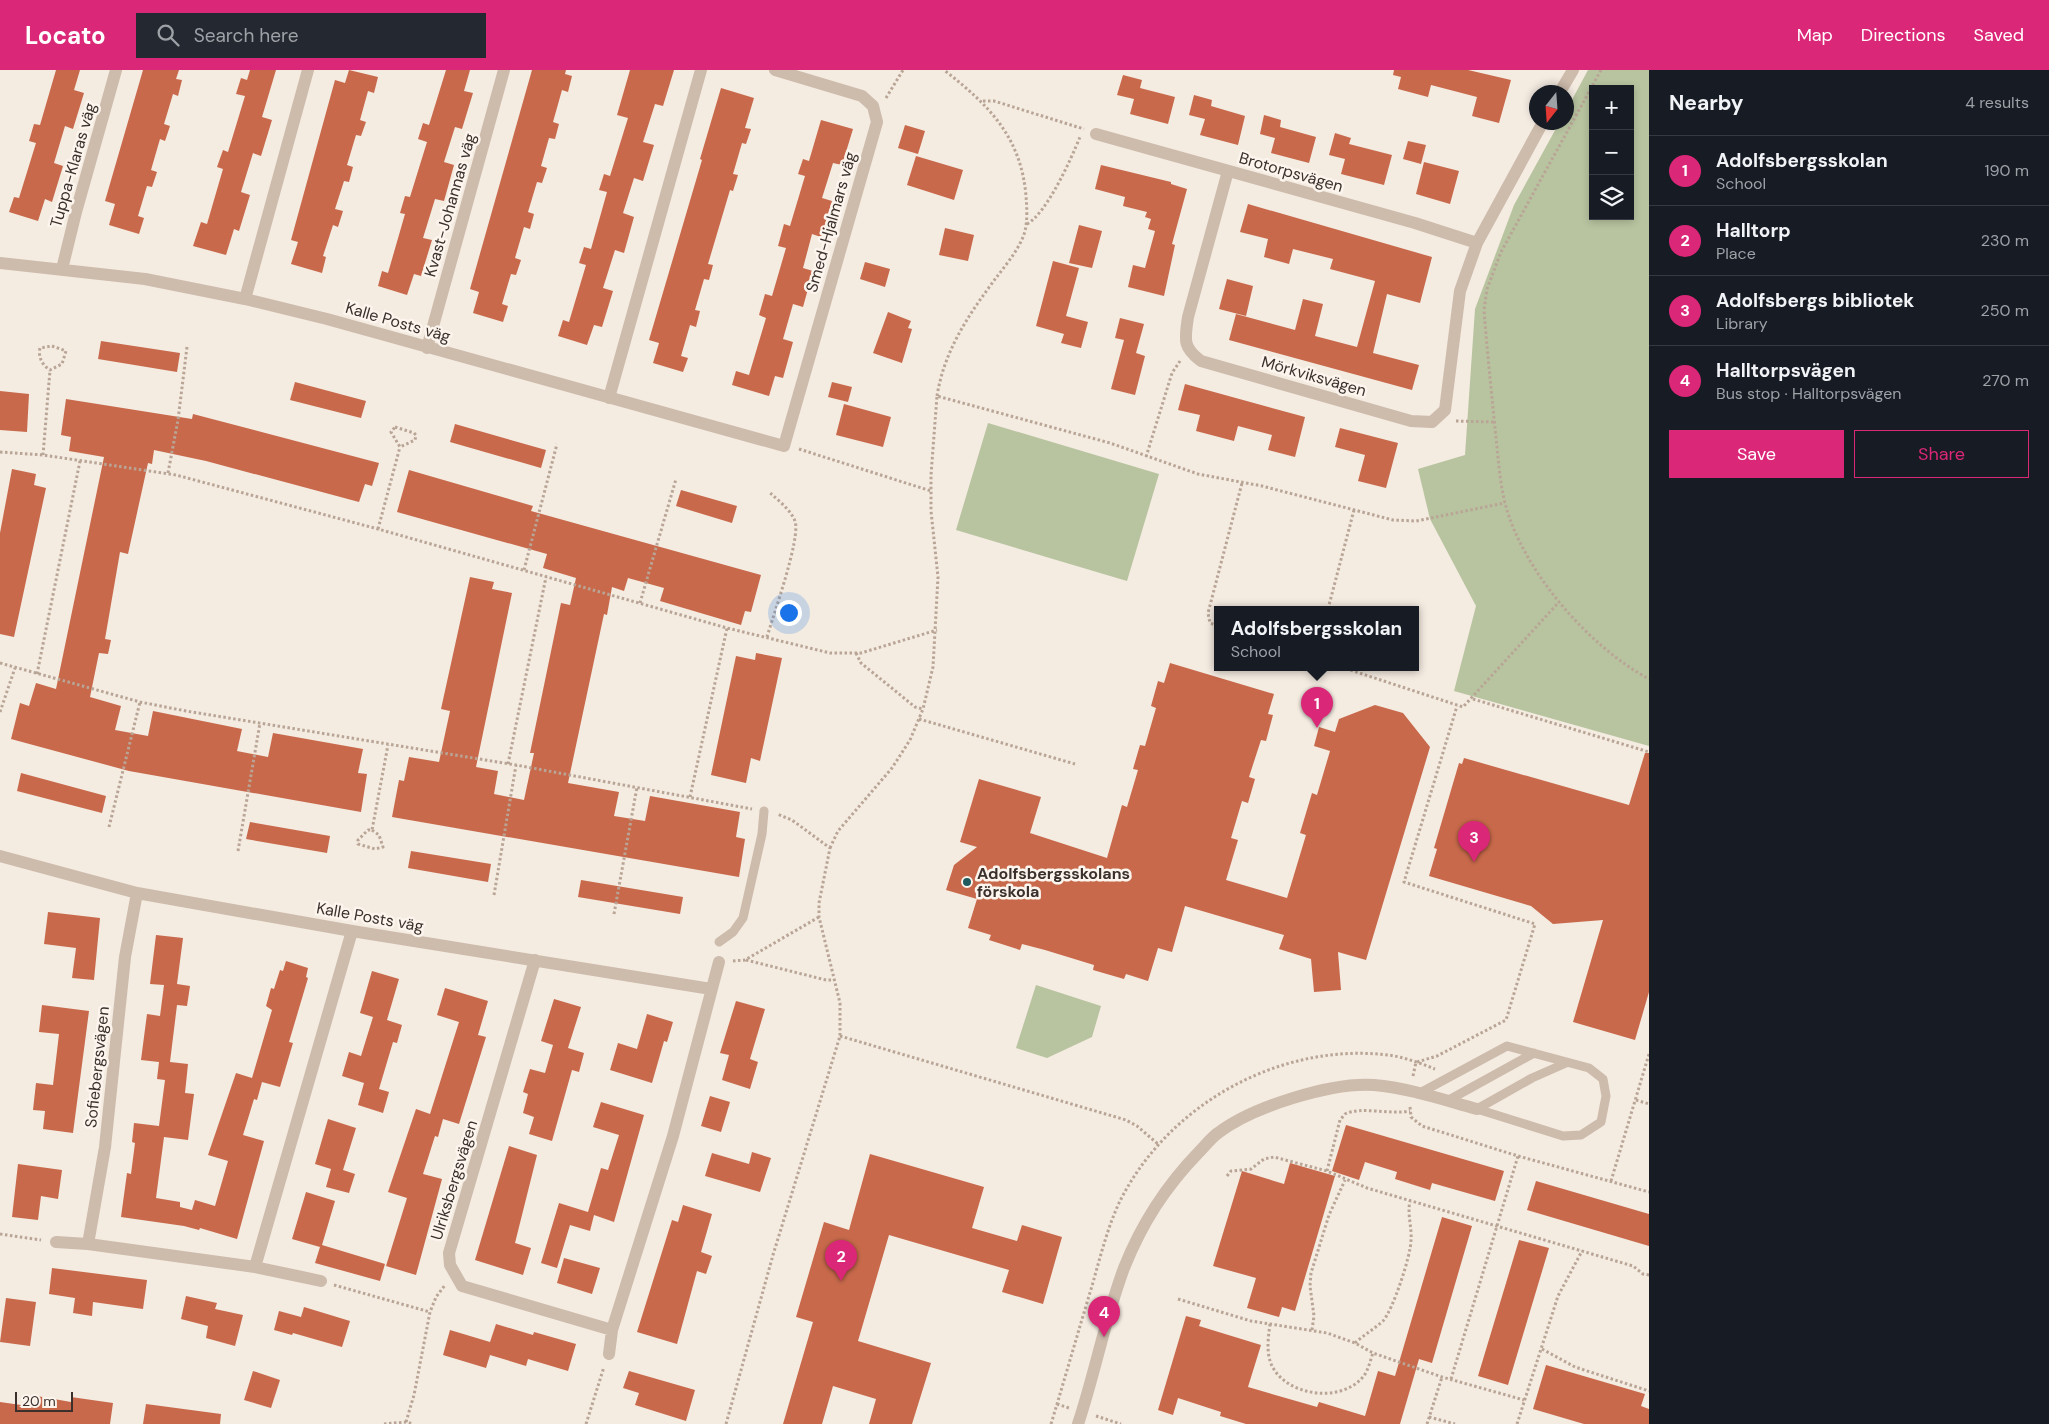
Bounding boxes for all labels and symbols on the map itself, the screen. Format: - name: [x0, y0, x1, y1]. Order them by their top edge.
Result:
- north arrow: [1529, 85, 1574, 130]
- street label: Tuppa-Klaras väg: [45, 100, 101, 230]
- street label: Kvast-Johannas väg: [419, 131, 481, 279]
- street label: Brotorpsvägen: [1237, 147, 1345, 197]
- street label: Smed-Hjalmars väg: [801, 149, 861, 295]
- street label: Kalle Posts väg: [343, 297, 453, 347]
- street label: Mörkviksvägen: [1259, 351, 1369, 401]
- your location: [776, 600, 802, 626]
- pin: 1: [1301, 687, 1333, 728]
- pin: 3: [1458, 821, 1490, 862]
- place label: Adolfsbergsskolans förskola: [977, 863, 1130, 902]
- marker: Adolfsbergsskolans förskola: [961, 876, 973, 888]
- street label: Kalle Posts väg: [315, 897, 425, 937]
- street label: Sofiebergsvägen: [80, 1005, 114, 1129]
- street label: Ulriksbergsvägen: [426, 1117, 482, 1243]
- pin: 2: [825, 1240, 857, 1281]
- pin: 4: [1088, 1296, 1120, 1337]
- scale bar: [15, 1389, 72, 1412]

